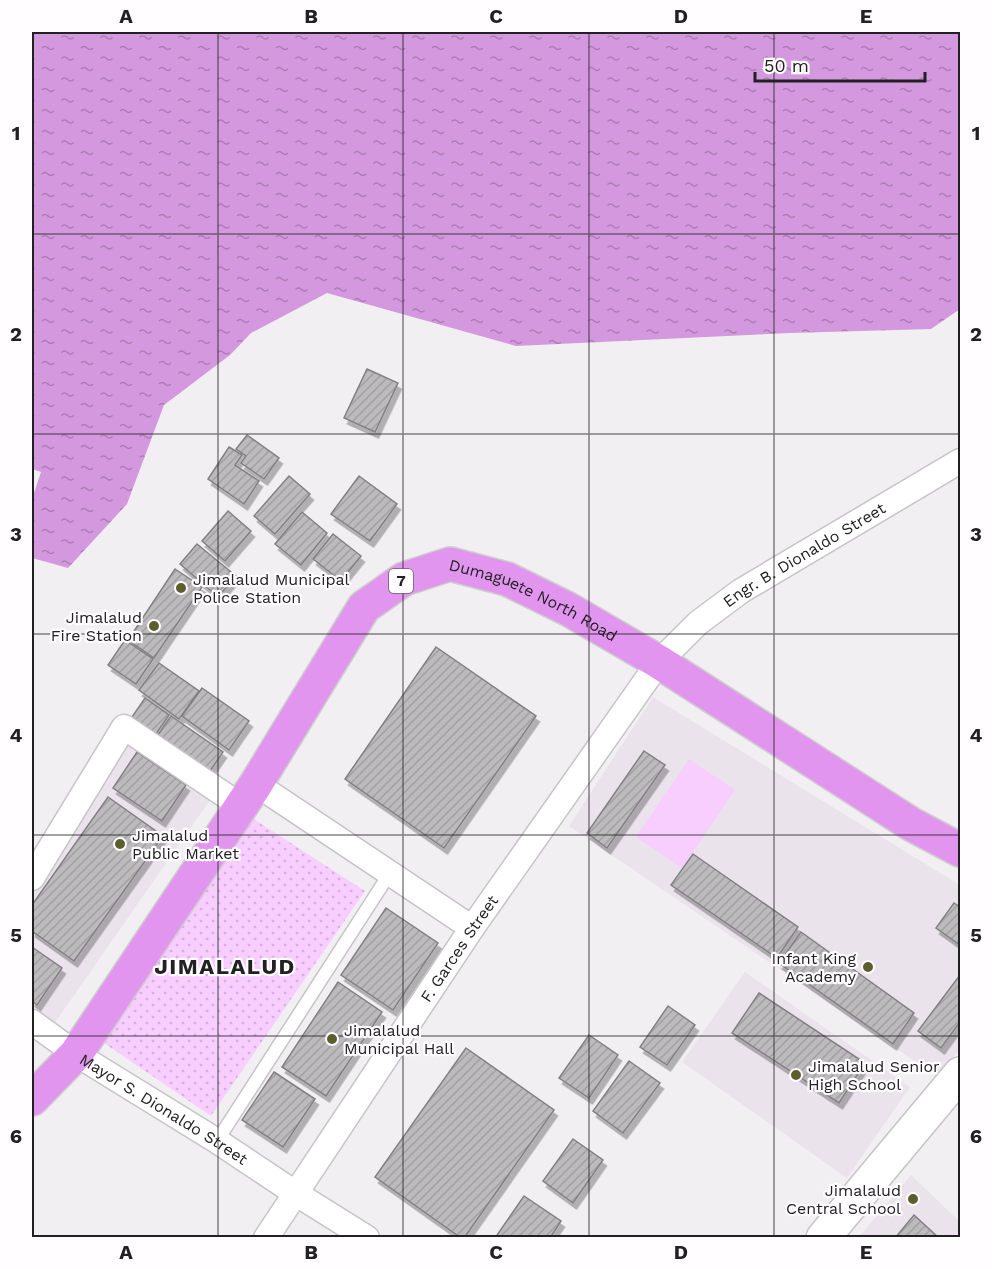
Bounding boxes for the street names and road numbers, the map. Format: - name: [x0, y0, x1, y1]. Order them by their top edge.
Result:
- street label: Engr. B. Dionaldo Street: [719, 498, 889, 611]
- street label: Dumaguete North Road: [447, 555, 621, 646]
- road number: 7: [389, 569, 413, 593]
- street label: F. Garces Street: [417, 891, 502, 1006]
- street label: Mayor S. Dionaldo Street: [76, 1050, 251, 1169]

